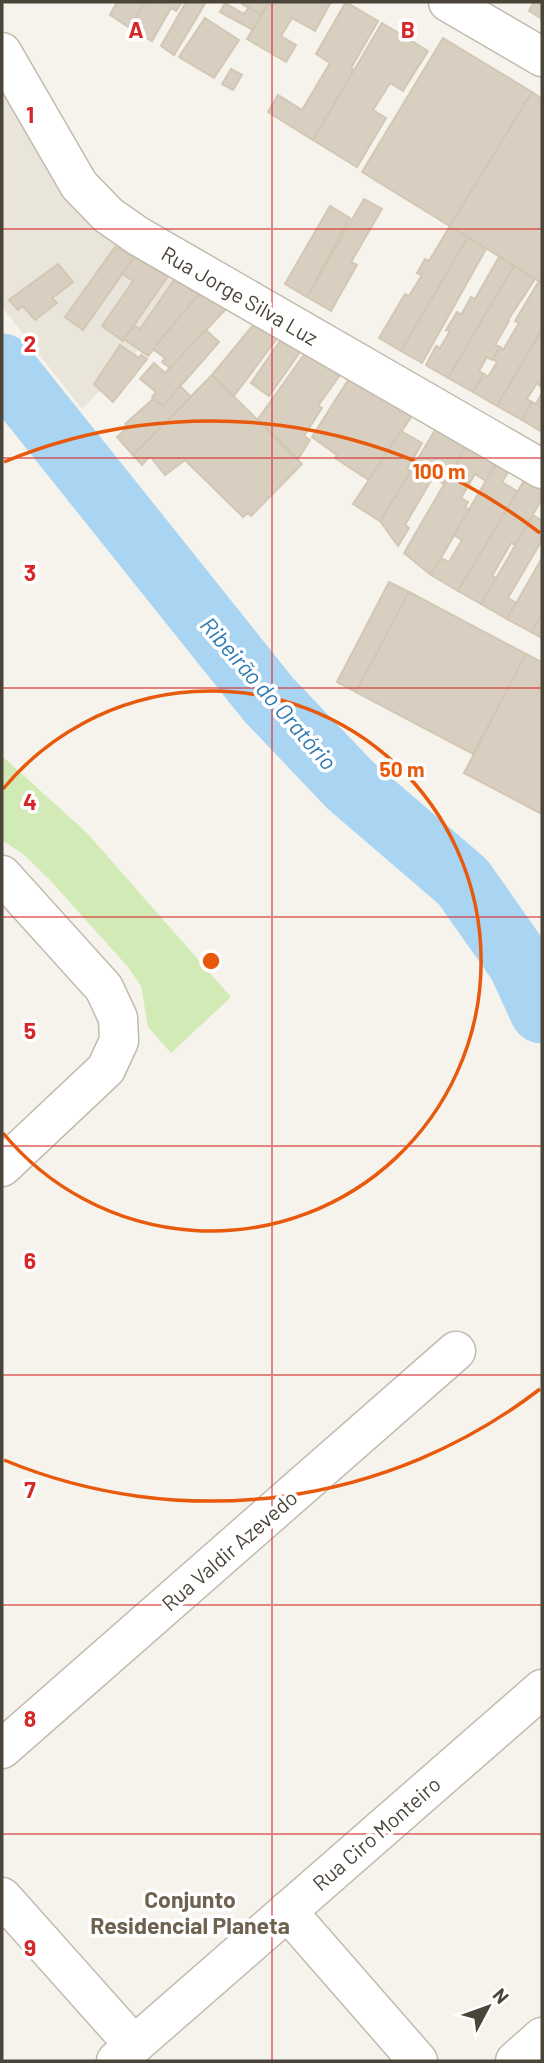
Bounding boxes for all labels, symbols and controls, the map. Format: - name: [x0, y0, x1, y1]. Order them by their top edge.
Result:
- text: A: [128, 15, 144, 43]
- text: B: [401, 15, 415, 43]
- text: 1: [26, 100, 34, 128]
- street label: Rua Jorge Silva Luz: [157, 240, 323, 350]
- text: 2: [24, 329, 36, 357]
- text: 100 m: [412, 458, 466, 483]
- text: 3: [24, 558, 36, 586]
- water label: Ribeirão do Oratório: [195, 611, 343, 775]
- text: 50 m: [379, 756, 425, 781]
- text: 4: [23, 787, 37, 815]
- centre of rings: [199, 949, 223, 973]
- text: 5: [24, 1016, 36, 1044]
- text: 6: [24, 1246, 36, 1274]
- text: 7: [24, 1475, 36, 1503]
- street label: Rua Valdir Azevedo: [156, 1484, 302, 1616]
- text: 8: [24, 1704, 36, 1732]
- street label: Rua Ciro Monteiro: [307, 1771, 445, 1895]
- district label: Conjunto Residencial Planeta: [90, 1885, 290, 1939]
- text: 9: [24, 1933, 36, 1961]
- north arrow: [453, 1972, 523, 2042]
- text: N: [488, 1983, 514, 2008]

